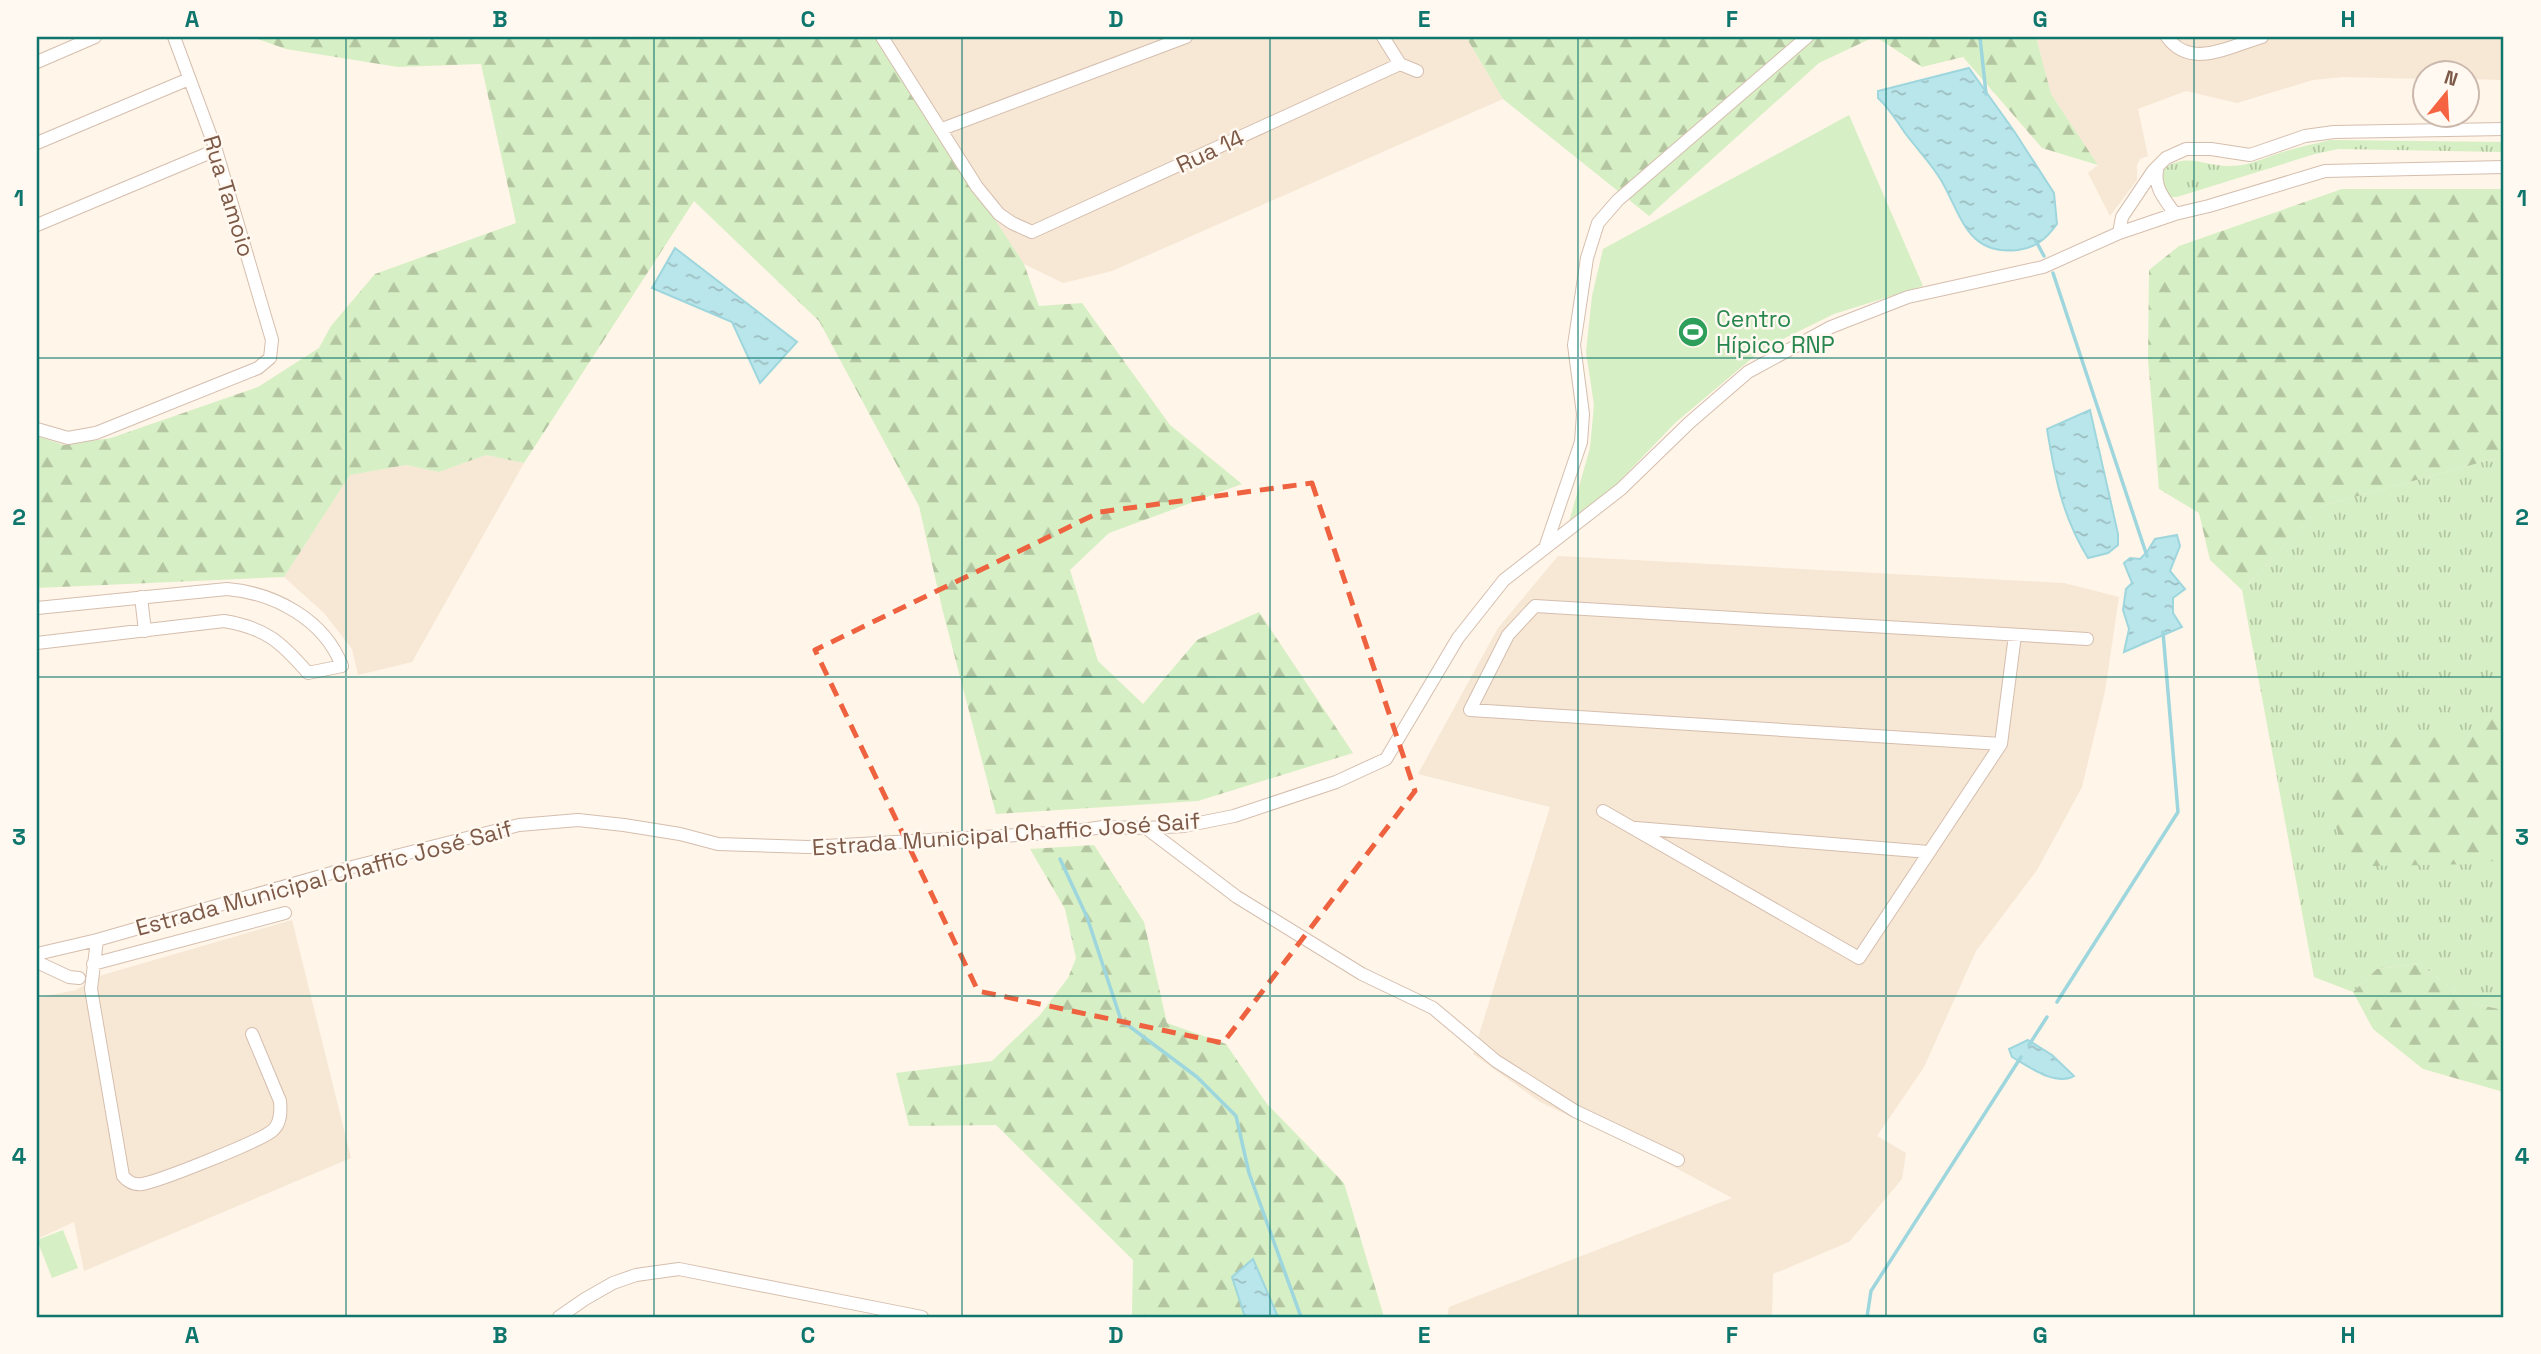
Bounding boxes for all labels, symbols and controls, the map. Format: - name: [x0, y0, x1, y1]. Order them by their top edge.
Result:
- text: A: [185, 4, 200, 34]
- text: B: [492, 4, 508, 34]
- text: C: [801, 4, 815, 34]
- text: D: [1108, 4, 1124, 34]
- text: E: [1418, 4, 1430, 34]
- text: F: [1726, 4, 1738, 34]
- text: G: [2032, 4, 2048, 34]
- text: H: [2340, 4, 2356, 34]
- north arrow: [2412, 60, 2482, 130]
- text: N: [2441, 64, 2461, 92]
- street label: Rua 14: [1171, 122, 1249, 180]
- street label: Rua Tamoio: [196, 132, 262, 260]
- text: 1: [14, 183, 24, 213]
- text: 1: [2517, 183, 2527, 213]
- place label: Centro Hípico RNP: [1716, 304, 1835, 360]
- sports icon: Centro Hípico RNP: [1676, 315, 1710, 349]
- text: 2: [12, 502, 26, 532]
- text: 2: [2515, 502, 2529, 532]
- street label: Estrada Municipal Chaffic José Saif: [811, 805, 1201, 863]
- street label: Estrada Municipal Chaffic José Saif: [132, 813, 516, 943]
- text: 3: [12, 822, 26, 852]
- text: 3: [2515, 822, 2529, 852]
- text: 4: [12, 1141, 27, 1171]
- text: 4: [2515, 1141, 2530, 1171]
- text: A: [185, 1320, 200, 1350]
- text: B: [492, 1320, 508, 1350]
- text: C: [801, 1320, 815, 1350]
- text: D: [1108, 1320, 1124, 1350]
- text: E: [1418, 1320, 1430, 1350]
- text: F: [1726, 1320, 1738, 1350]
- text: G: [2032, 1320, 2048, 1350]
- text: H: [2340, 1320, 2356, 1350]

